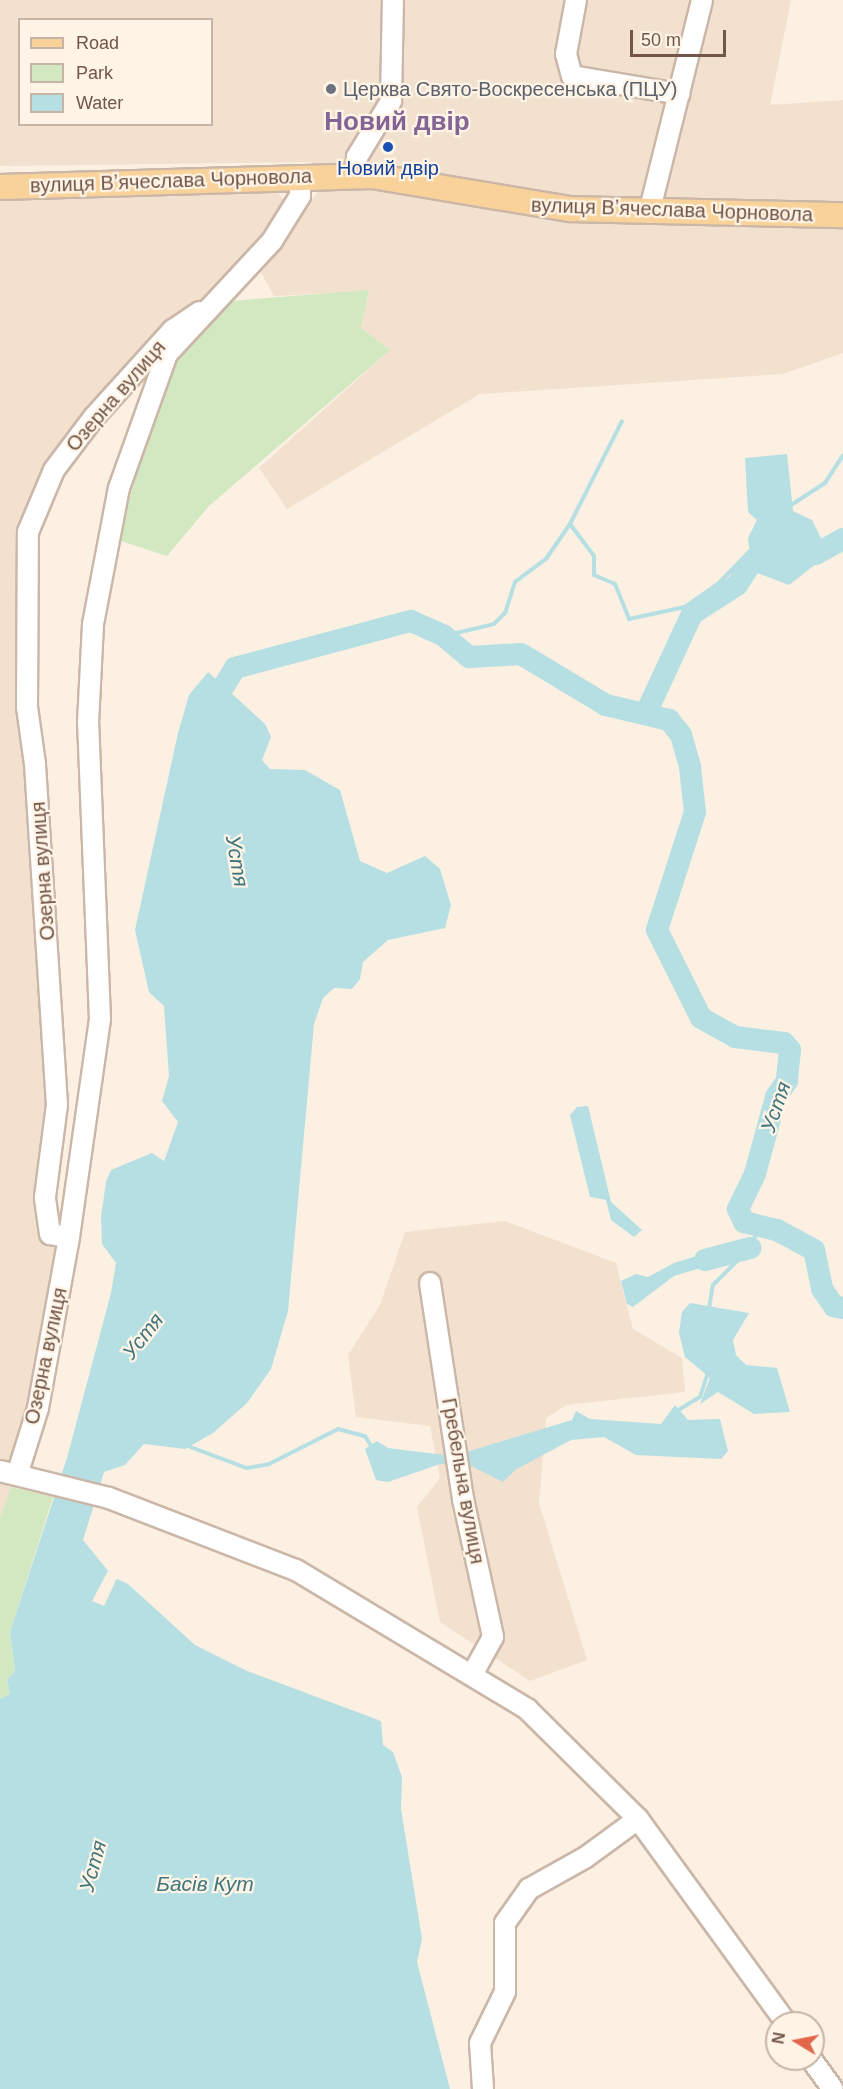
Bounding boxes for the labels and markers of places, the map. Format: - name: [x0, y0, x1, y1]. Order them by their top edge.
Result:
- place label: Церква Свято-Воскресенська (ПЦУ): [343, 77, 677, 101]
- marker: Церква Свято-Воскресенська (ПЦУ): [324, 82, 338, 96]
- marker: Новий двір: [381, 140, 395, 154]
- place label: Новий двір: [337, 156, 439, 180]

